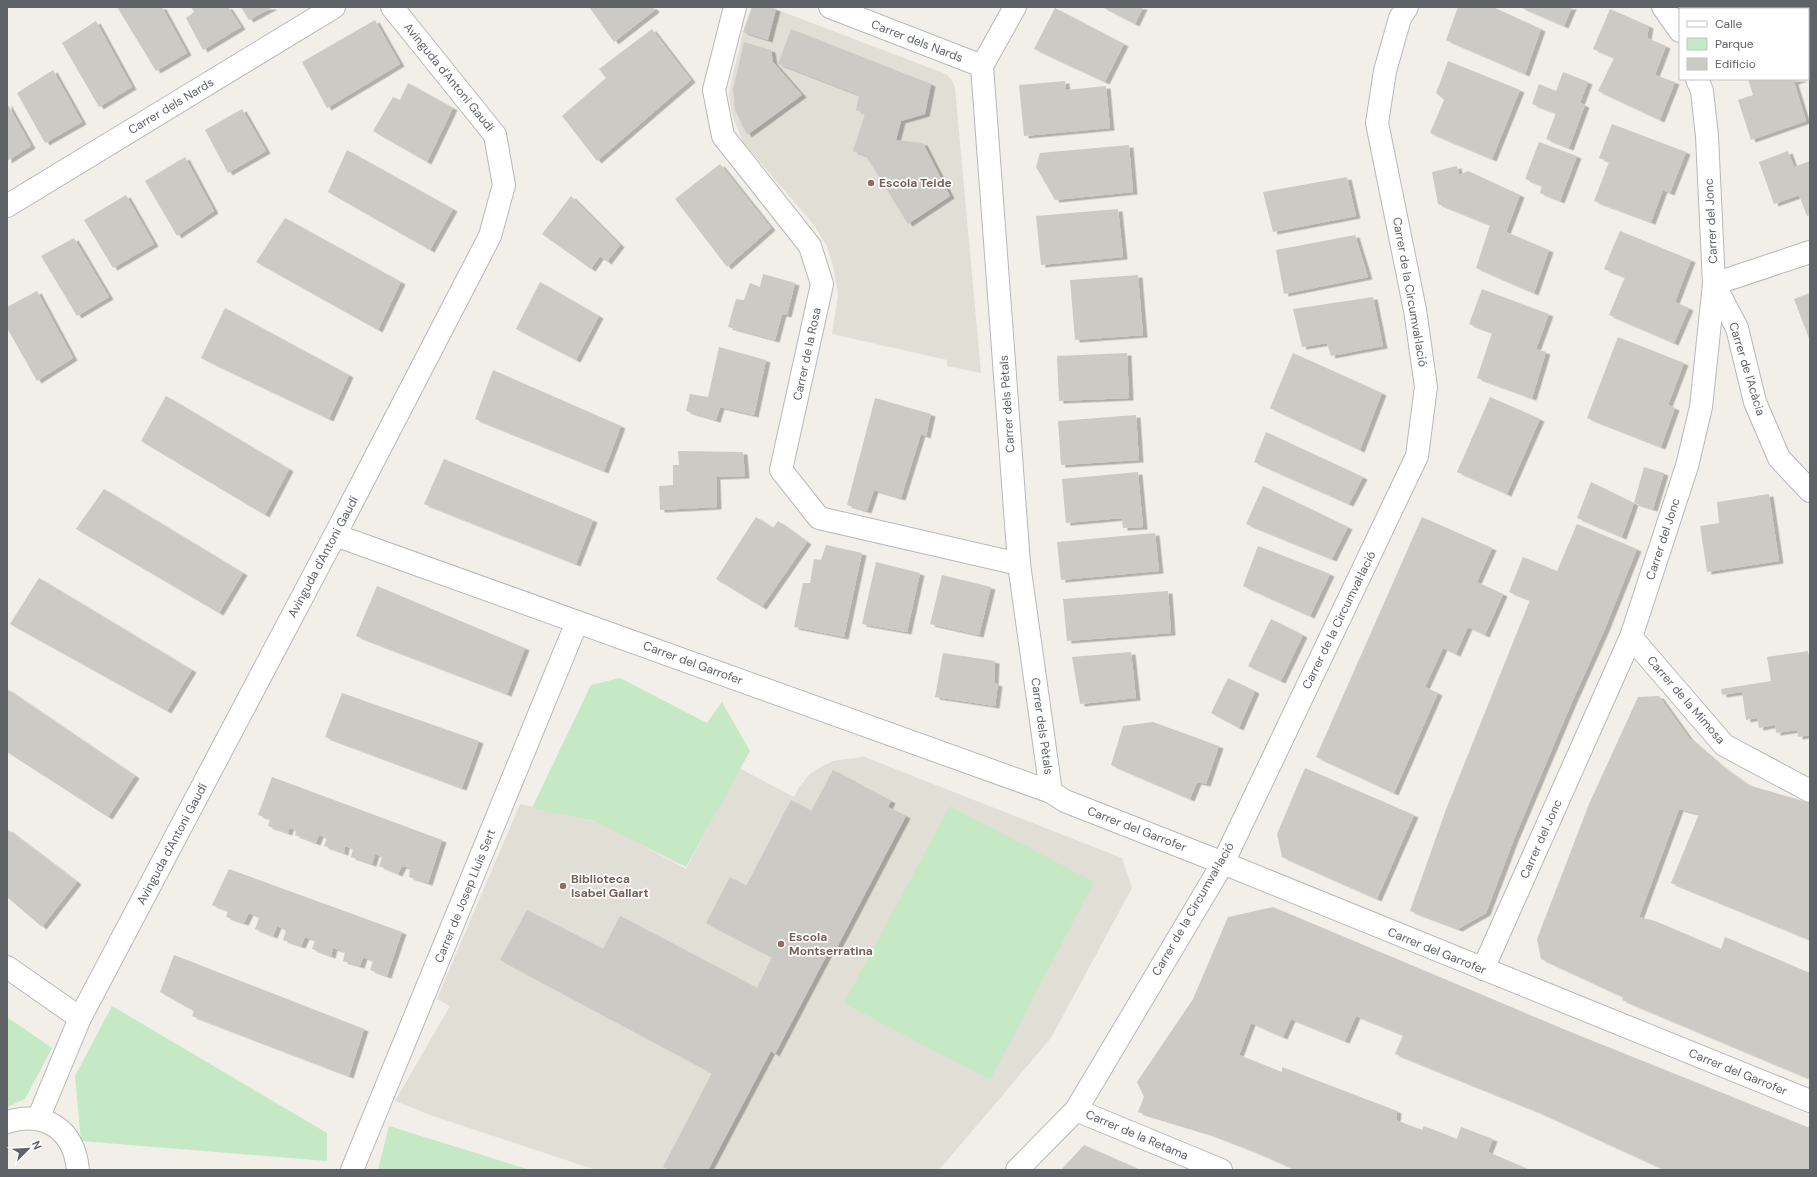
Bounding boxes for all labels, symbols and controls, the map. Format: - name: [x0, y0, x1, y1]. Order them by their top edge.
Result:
- legend: [1679, 8, 1809, 80]
- street label: Carrer dels Nards: [869, 16, 965, 66]
- text: Calle: [1715, 16, 1742, 32]
- street label: Avinguda d'Antoni Gaudí: [400, 19, 498, 135]
- text: Parque: [1715, 36, 1754, 52]
- text: Edificio: [1715, 56, 1756, 72]
- street label: Carrer dels Nards: [125, 74, 217, 138]
- place label: Escola Teide: [879, 175, 952, 191]
- marker: Escola Teide: [866, 178, 876, 188]
- street label: Carrer del Jonc: [1701, 178, 1721, 264]
- street label: Carrer de la Circumval·lació: [1389, 216, 1431, 368]
- street label: Carrer de la Rosa: [789, 306, 825, 402]
- street label: Carrer de l'Acàcia: [1725, 320, 1769, 418]
- street label: Carrer dels Pètals: [996, 355, 1018, 453]
- street label: Avinguda d'Antoni Gaudí: [284, 493, 362, 620]
- street label: Carrer del Jonc: [1642, 496, 1684, 582]
- street label: Carrer de la Circumval·lació: [1299, 548, 1379, 692]
- street label: Carrer del Garrofer: [641, 638, 746, 689]
- street label: Carrer de la Mimosa: [1643, 653, 1729, 747]
- street label: Carrer dels Pètals: [1027, 677, 1057, 775]
- street label: Avinguda d'Antoni Gaudí: [133, 780, 211, 907]
- street label: Carrer del Jonc: [1516, 797, 1566, 881]
- street label: Carrer del Garrofer: [1085, 803, 1189, 855]
- street label: Carrer de Josep Lluís Sert: [431, 826, 499, 965]
- street label: Carrer de la Circumval·lació: [1148, 839, 1238, 979]
- place label: Biblioteca Isabel Gallart: [571, 871, 649, 901]
- marker: Biblioteca Isabel Gallart: [558, 881, 568, 891]
- street label: Carrer del Garrofer: [1385, 924, 1489, 978]
- place label: Escola Montserratina: [789, 929, 873, 959]
- marker: Escola Montserratina: [776, 939, 786, 949]
- street label: Carrer del Garrofer: [1686, 1045, 1790, 1099]
- street label: Carrer de la Retama: [1083, 1106, 1191, 1164]
- north arrow: [8, 1129, 48, 1169]
- text: N: [29, 1138, 45, 1151]

